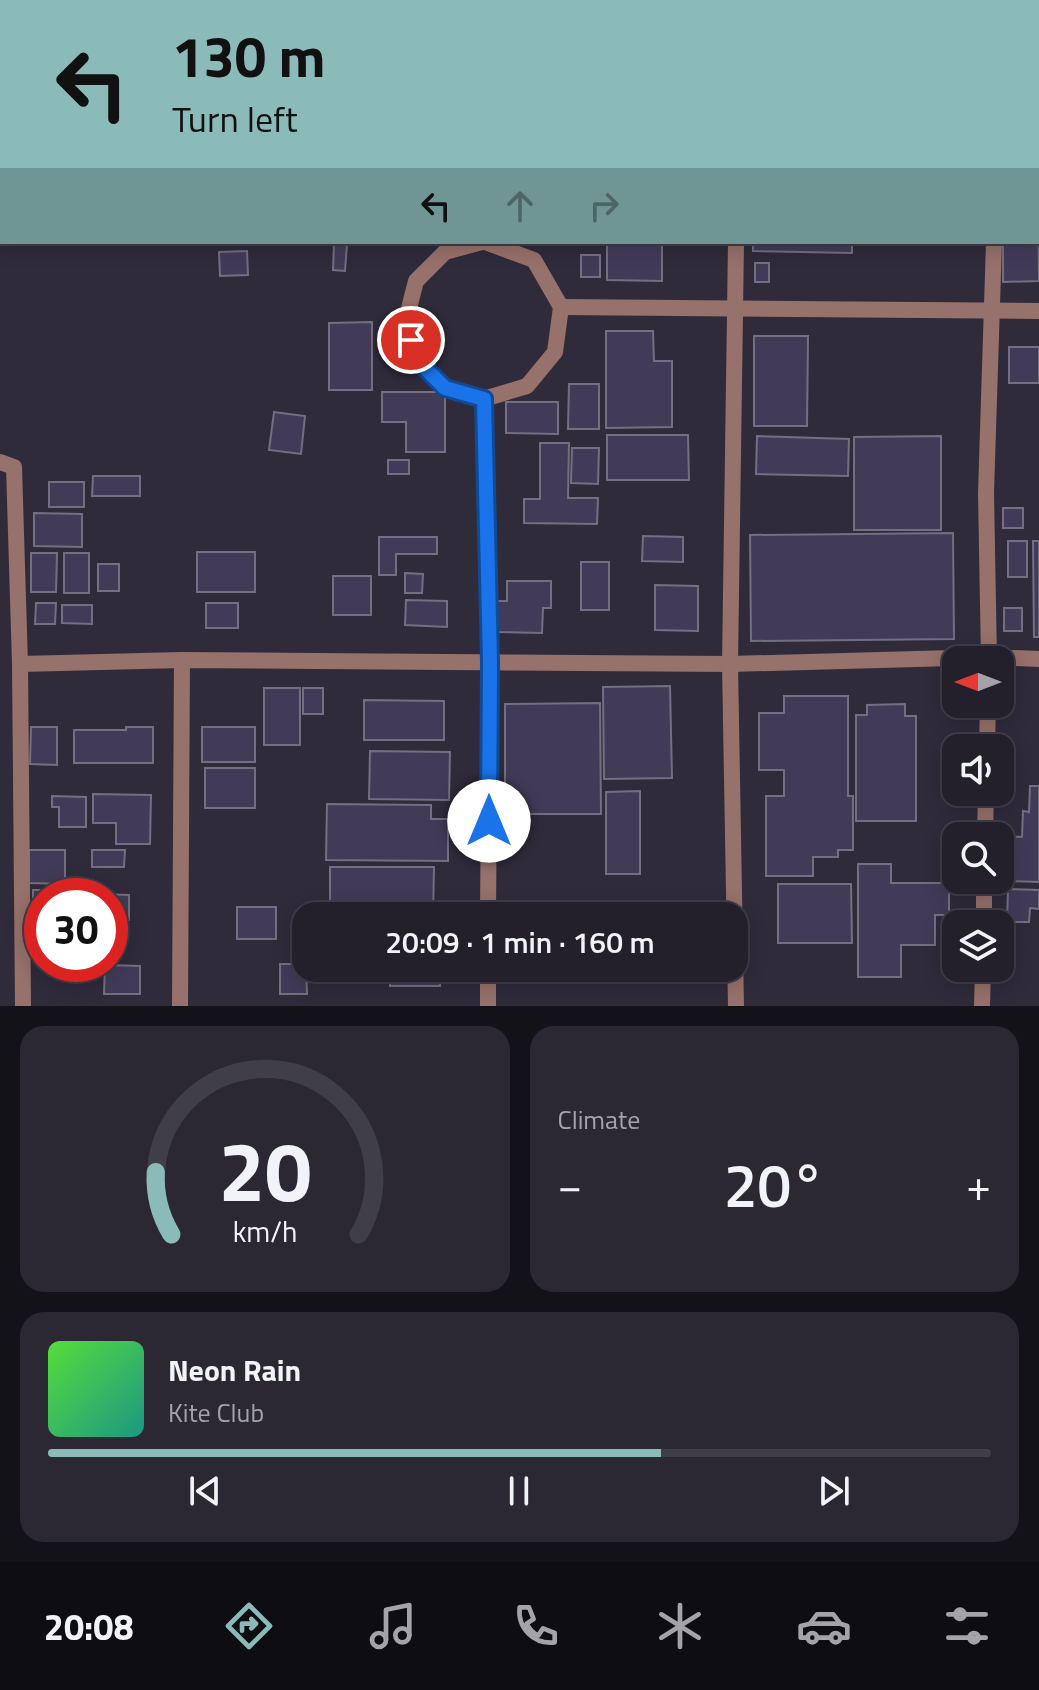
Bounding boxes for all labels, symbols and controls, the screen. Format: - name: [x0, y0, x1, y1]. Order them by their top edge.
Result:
- text: 130 m: [172, 14, 325, 99]
- icon: left: [40, 32, 144, 136]
- text: Turn left: [172, 91, 298, 146]
- icon: left: [414, 184, 458, 228]
- icon: ahead: [498, 184, 542, 228]
- icon: right: [582, 184, 626, 228]
- pin: [377, 306, 445, 374]
- icon: arrive: [389, 318, 433, 362]
- north arrow: [942, 646, 1014, 718]
- map controls: [942, 646, 1014, 982]
- button: sound: [942, 734, 1014, 806]
- position arrow: [447, 779, 531, 863]
- button: search: [942, 822, 1014, 894]
- speed limit sign: 30: [24, 878, 128, 982]
- button: layers: [942, 910, 1014, 982]
- text: 20:09 · 1 min · 160 m: [385, 919, 655, 965]
- text: Climate: [558, 1100, 640, 1139]
- text: 20: [218, 1107, 311, 1233]
- text: 20°: [724, 1139, 825, 1230]
- text: −: [558, 1151, 582, 1218]
- text: +: [966, 1151, 991, 1218]
- text: km/h: [232, 1210, 297, 1253]
- text: Neon Rain: [168, 1347, 301, 1393]
- text: Kite Club: [168, 1393, 264, 1432]
- icon: previous: [183, 1469, 227, 1513]
- icon: pause: [497, 1469, 541, 1513]
- icon: next: [812, 1469, 856, 1513]
- icon: directions: [221, 1598, 277, 1654]
- icon: music: [365, 1598, 421, 1654]
- icon: phone: [508, 1598, 564, 1654]
- icon: climate: [652, 1598, 708, 1654]
- icon: car: [796, 1598, 852, 1654]
- icon: filters: [939, 1598, 995, 1654]
- text: 20:08: [44, 1599, 134, 1654]

